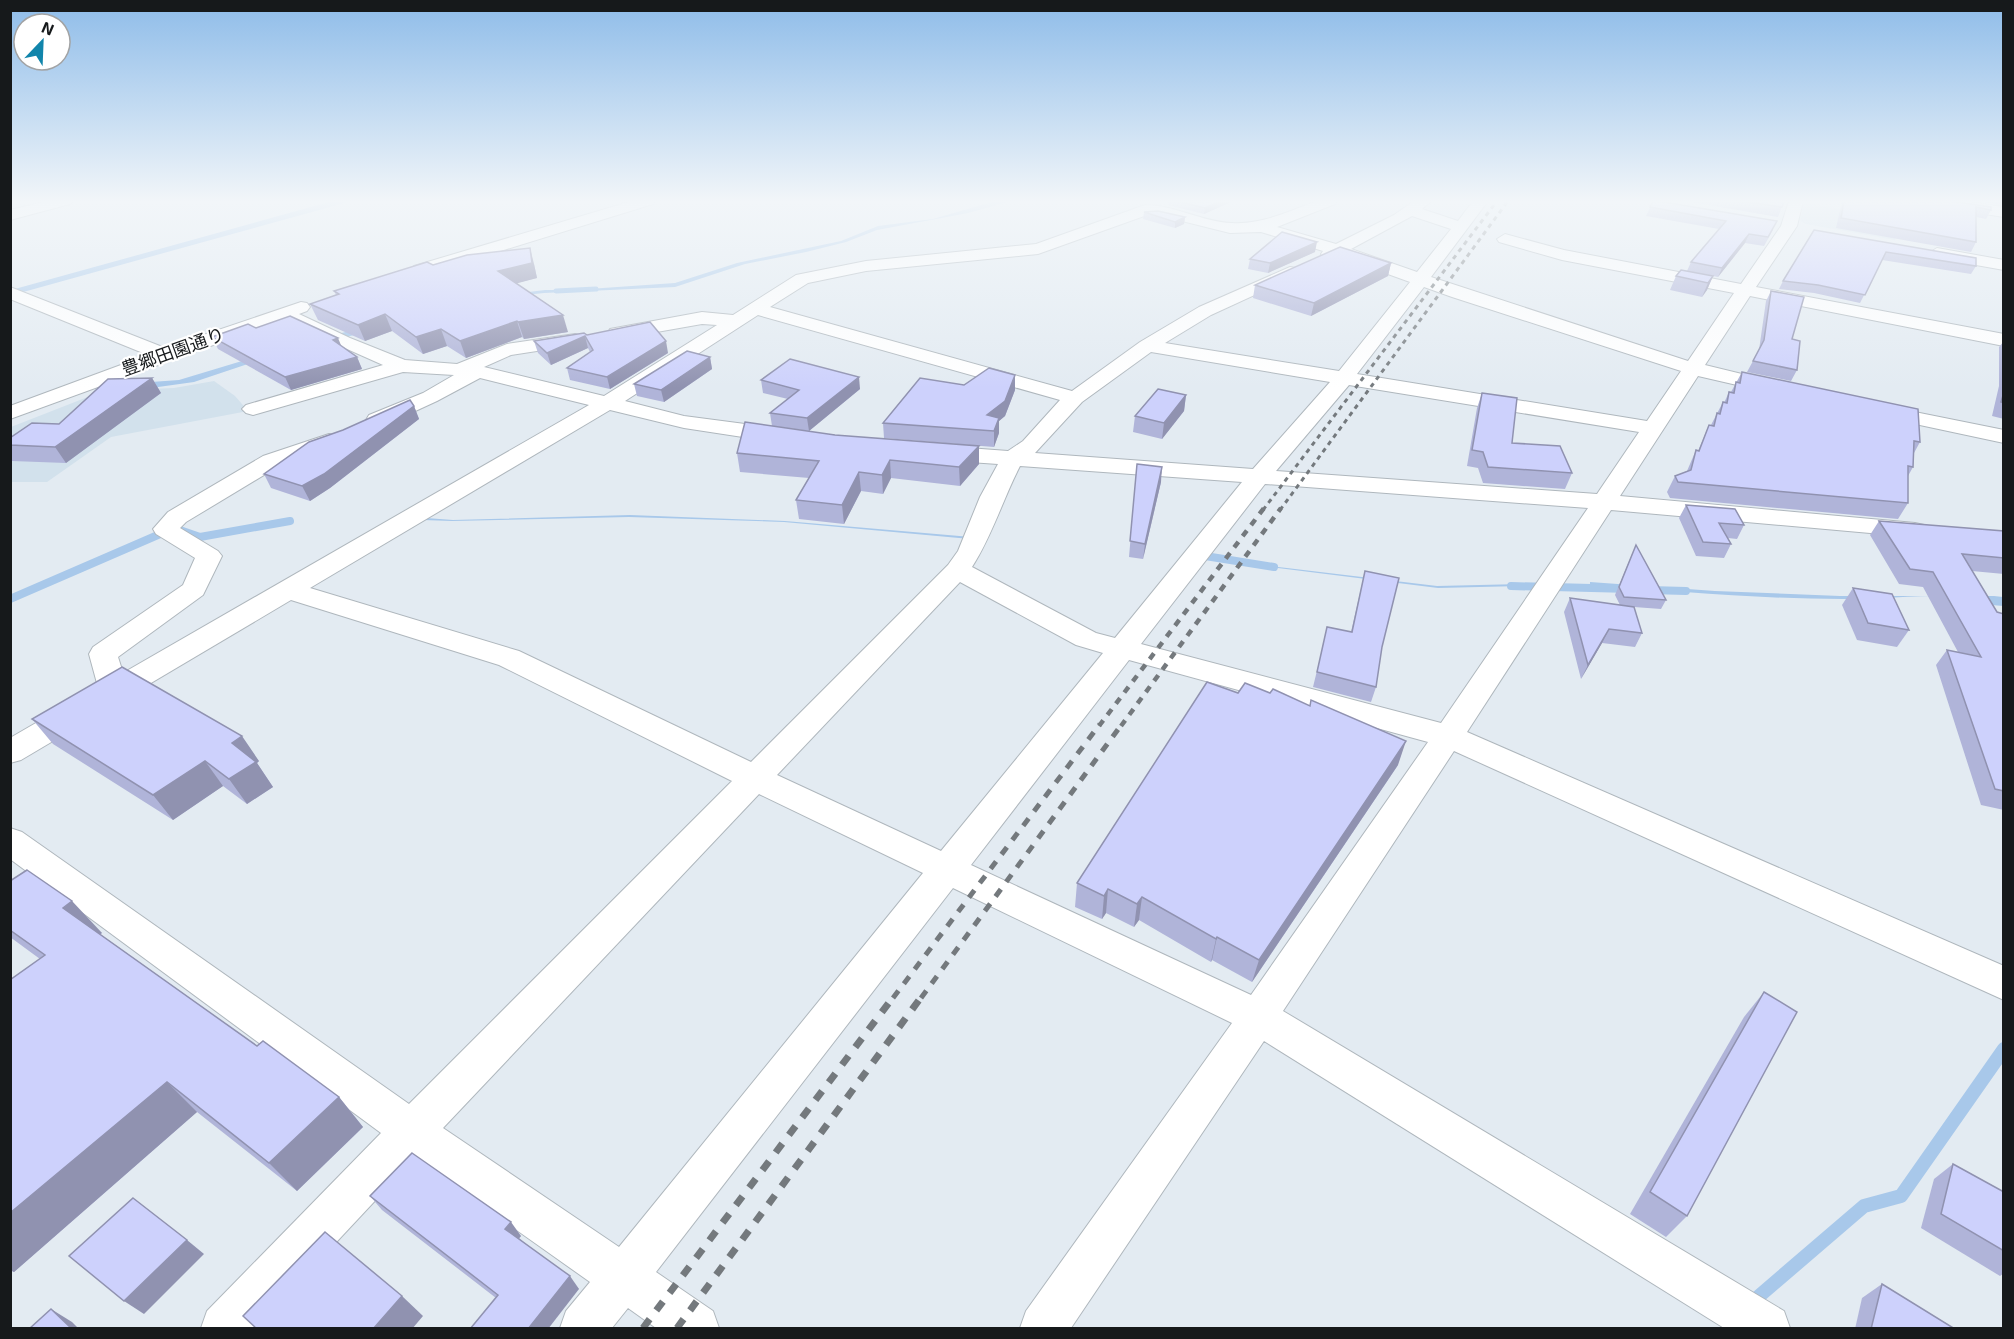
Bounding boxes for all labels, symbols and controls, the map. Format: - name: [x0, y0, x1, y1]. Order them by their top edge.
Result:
- north arrow: [12, 12, 72, 72]
- text: N: [39, 17, 57, 39]
- street label: 豊郷田園通り: [118, 322, 227, 380]

